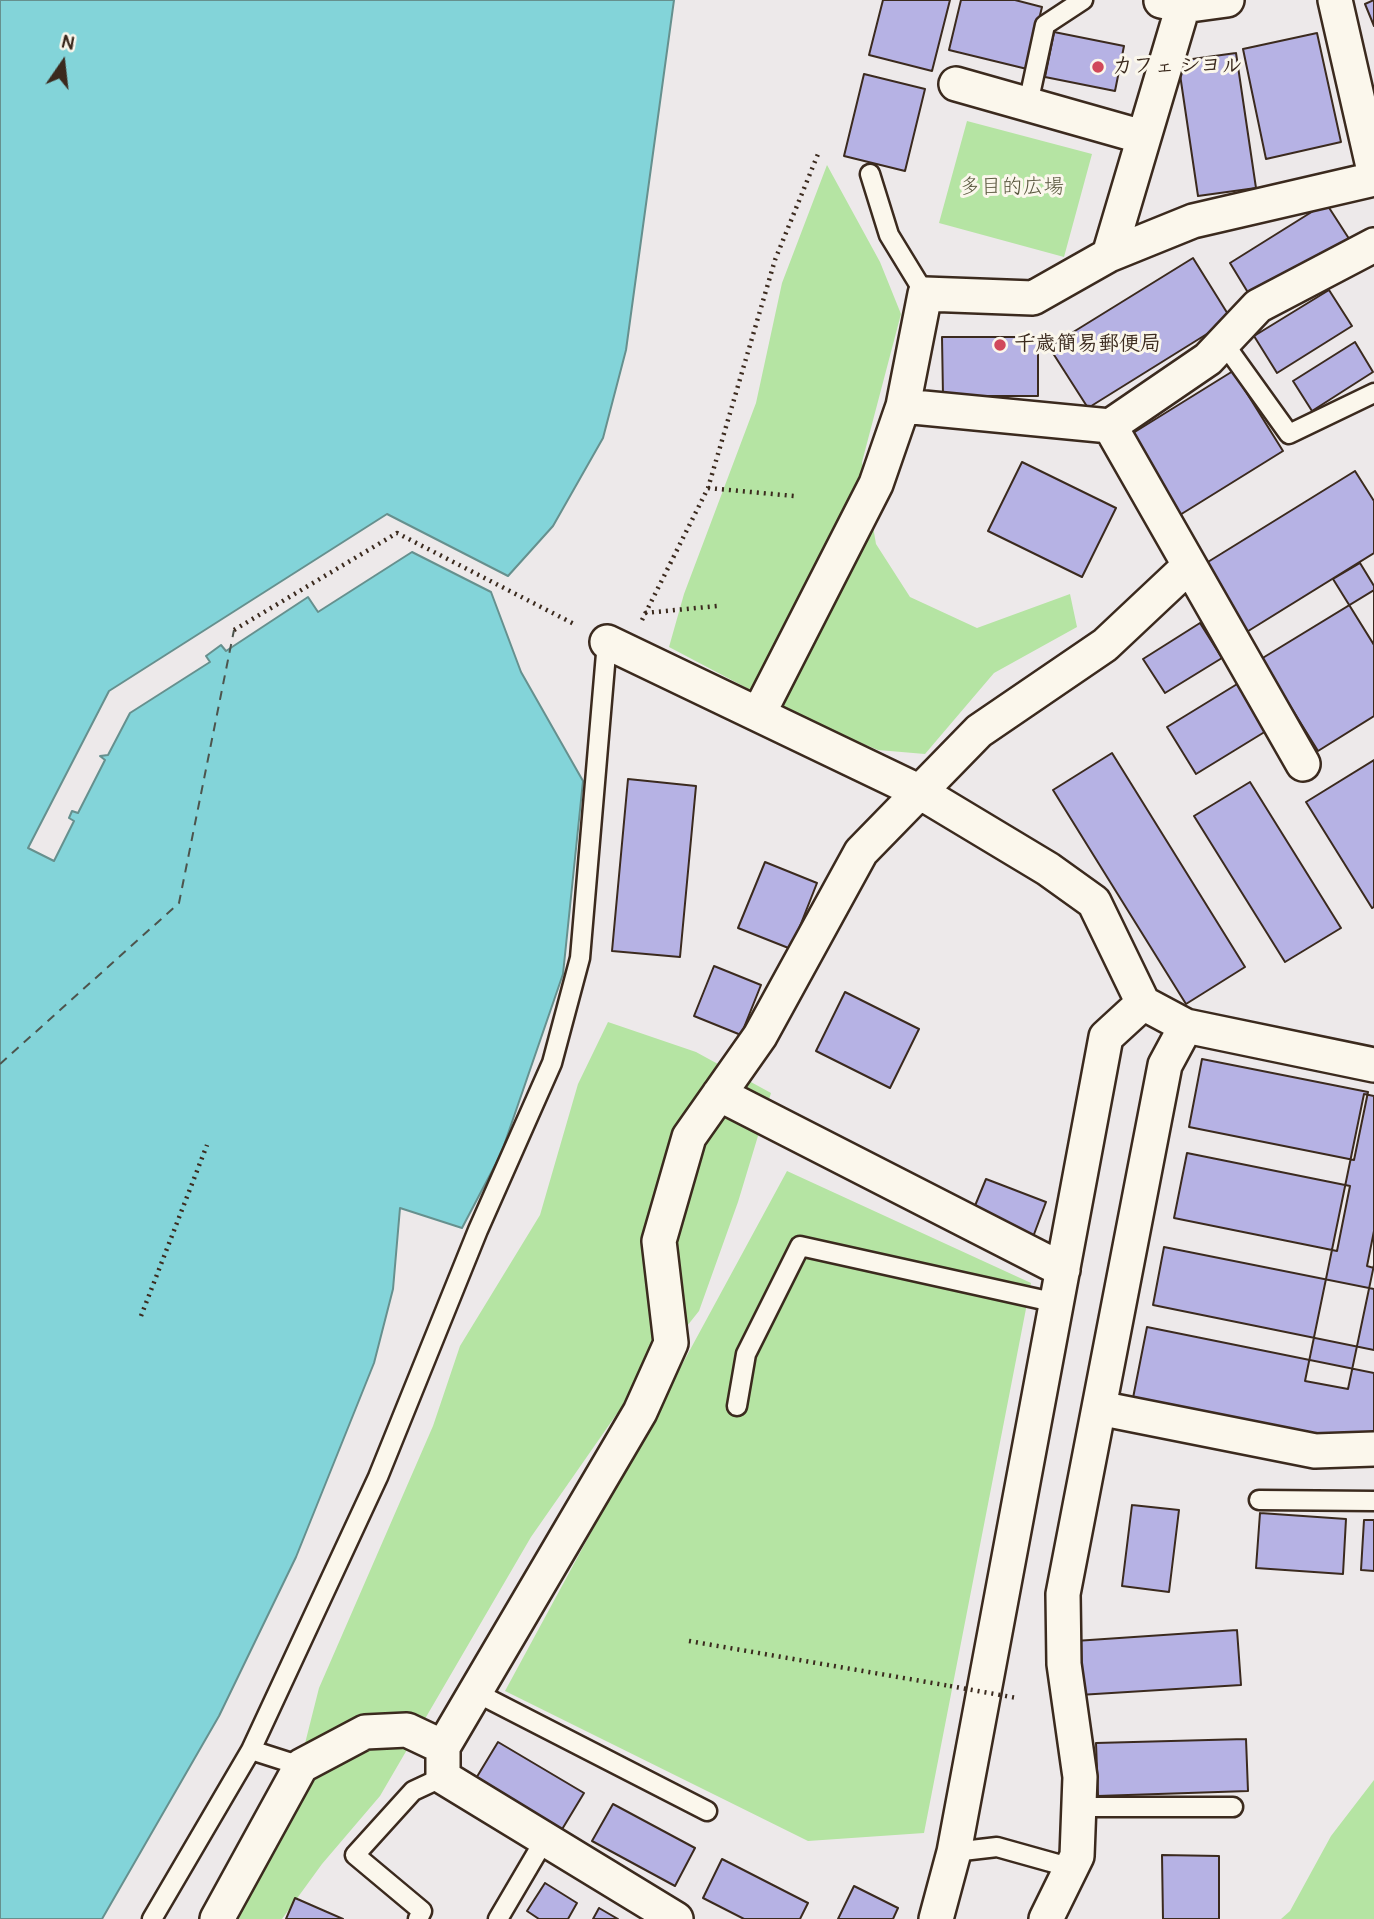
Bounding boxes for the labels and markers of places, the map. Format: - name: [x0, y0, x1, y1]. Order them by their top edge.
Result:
- place label: カフェ シヨル: [1112, 54, 1243, 80]
- marker: カフェ シヨル: [1090, 59, 1106, 75]
- place label: 千歳簡易郵便局: [1014, 332, 1161, 358]
- marker: 千歳簡易郵便局: [992, 337, 1008, 353]

